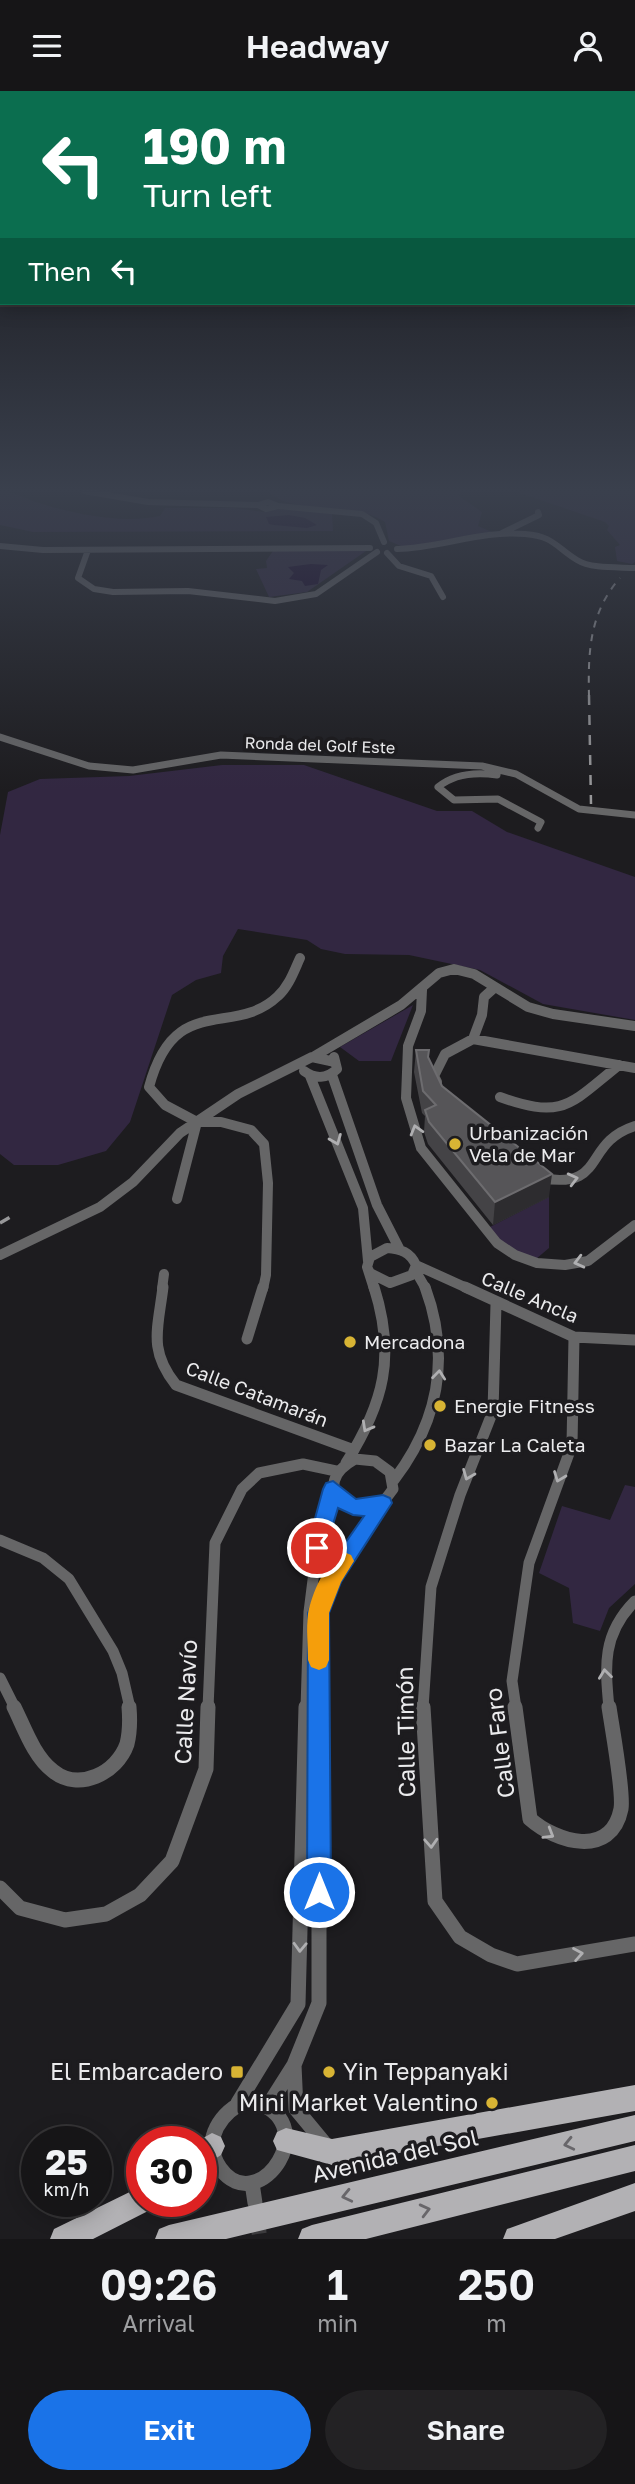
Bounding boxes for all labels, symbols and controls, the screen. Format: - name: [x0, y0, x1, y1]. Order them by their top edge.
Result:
- icon: menu: [28, 27, 66, 65]
- text: Headway: [246, 27, 389, 65]
- icon: person: [569, 27, 607, 65]
- text: 190 m: [143, 116, 286, 175]
- icon: left: [28, 119, 119, 210]
- text: Turn left: [143, 176, 272, 214]
- icon: left: [105, 252, 143, 290]
- text: Then: [28, 256, 91, 287]
- street label: Ronda del Golf Este: [244, 732, 396, 758]
- place label: Urbanización Vela de Mar: [469, 1121, 588, 1166]
- one-way arrow: [409, 1125, 424, 1137]
- one-way arrow: [327, 1133, 341, 1145]
- marker: Urbanización Vela de Mar: [447, 1136, 463, 1152]
- one-way arrow: [567, 1172, 579, 1187]
- one-way arrow: [573, 1253, 585, 1268]
- street label: Calle Ancla: [478, 1266, 582, 1327]
- place label: Mercadona: [364, 1330, 465, 1353]
- marker: Mercadona: [342, 1334, 358, 1350]
- street label: Calle Catamarán: [183, 1356, 332, 1431]
- one-way arrow: [431, 1369, 446, 1380]
- place label: Energie Fitness: [454, 1394, 595, 1417]
- marker: Energie Fitness: [432, 1398, 448, 1414]
- one-way arrow: [362, 1420, 375, 1432]
- place label: Bazar La Caleta: [444, 1433, 585, 1456]
- marker: Bazar La Caleta: [422, 1437, 438, 1453]
- one-way arrow: [462, 1468, 476, 1480]
- one-way arrow: [554, 1470, 568, 1482]
- pin: [287, 1518, 347, 1578]
- icon: arrive: [298, 1529, 336, 1567]
- street label: Calle Navío: [168, 1639, 202, 1765]
- street label: Calle Timón: [390, 1666, 420, 1798]
- one-way arrow: [598, 1668, 613, 1680]
- street label: Calle Faro: [478, 1686, 520, 1800]
- one-way arrow: [541, 1826, 554, 1839]
- one-way arrow: [423, 1837, 438, 1848]
- position arrow: [282, 1855, 356, 1929]
- one-way arrow: [292, 1942, 308, 1952]
- one-way arrow: [572, 1947, 584, 1962]
- place label: El Embarcadero: [50, 2057, 223, 2085]
- place label: Yin Teppanyaki: [343, 2057, 509, 2085]
- marker: El Embarcadero: [229, 2064, 245, 2080]
- marker: Yin Teppanyaki: [321, 2064, 337, 2080]
- place label: Mini Market Valentino: [239, 2088, 478, 2116]
- marker: Mini Market Valentino: [484, 2095, 500, 2111]
- street label: Avenida del Sol: [309, 2122, 480, 2188]
- speed limit sign: 30: [126, 2126, 217, 2217]
- one-way arrow: [563, 2135, 575, 2150]
- text: 25: [45, 2141, 88, 2183]
- text: km/h: [44, 2178, 89, 2200]
- one-way arrow: [341, 2188, 353, 2202]
- one-way arrow: [419, 2204, 431, 2218]
- text: 09:26: [100, 2259, 217, 2309]
- text: 1: [327, 2259, 348, 2309]
- text: 250: [458, 2259, 535, 2309]
- text: Arrival: [123, 2309, 195, 2337]
- text: min: [317, 2309, 358, 2337]
- text: m: [486, 2309, 507, 2337]
- button: Exit: [28, 2390, 311, 2470]
- button: Share: [325, 2390, 607, 2470]

